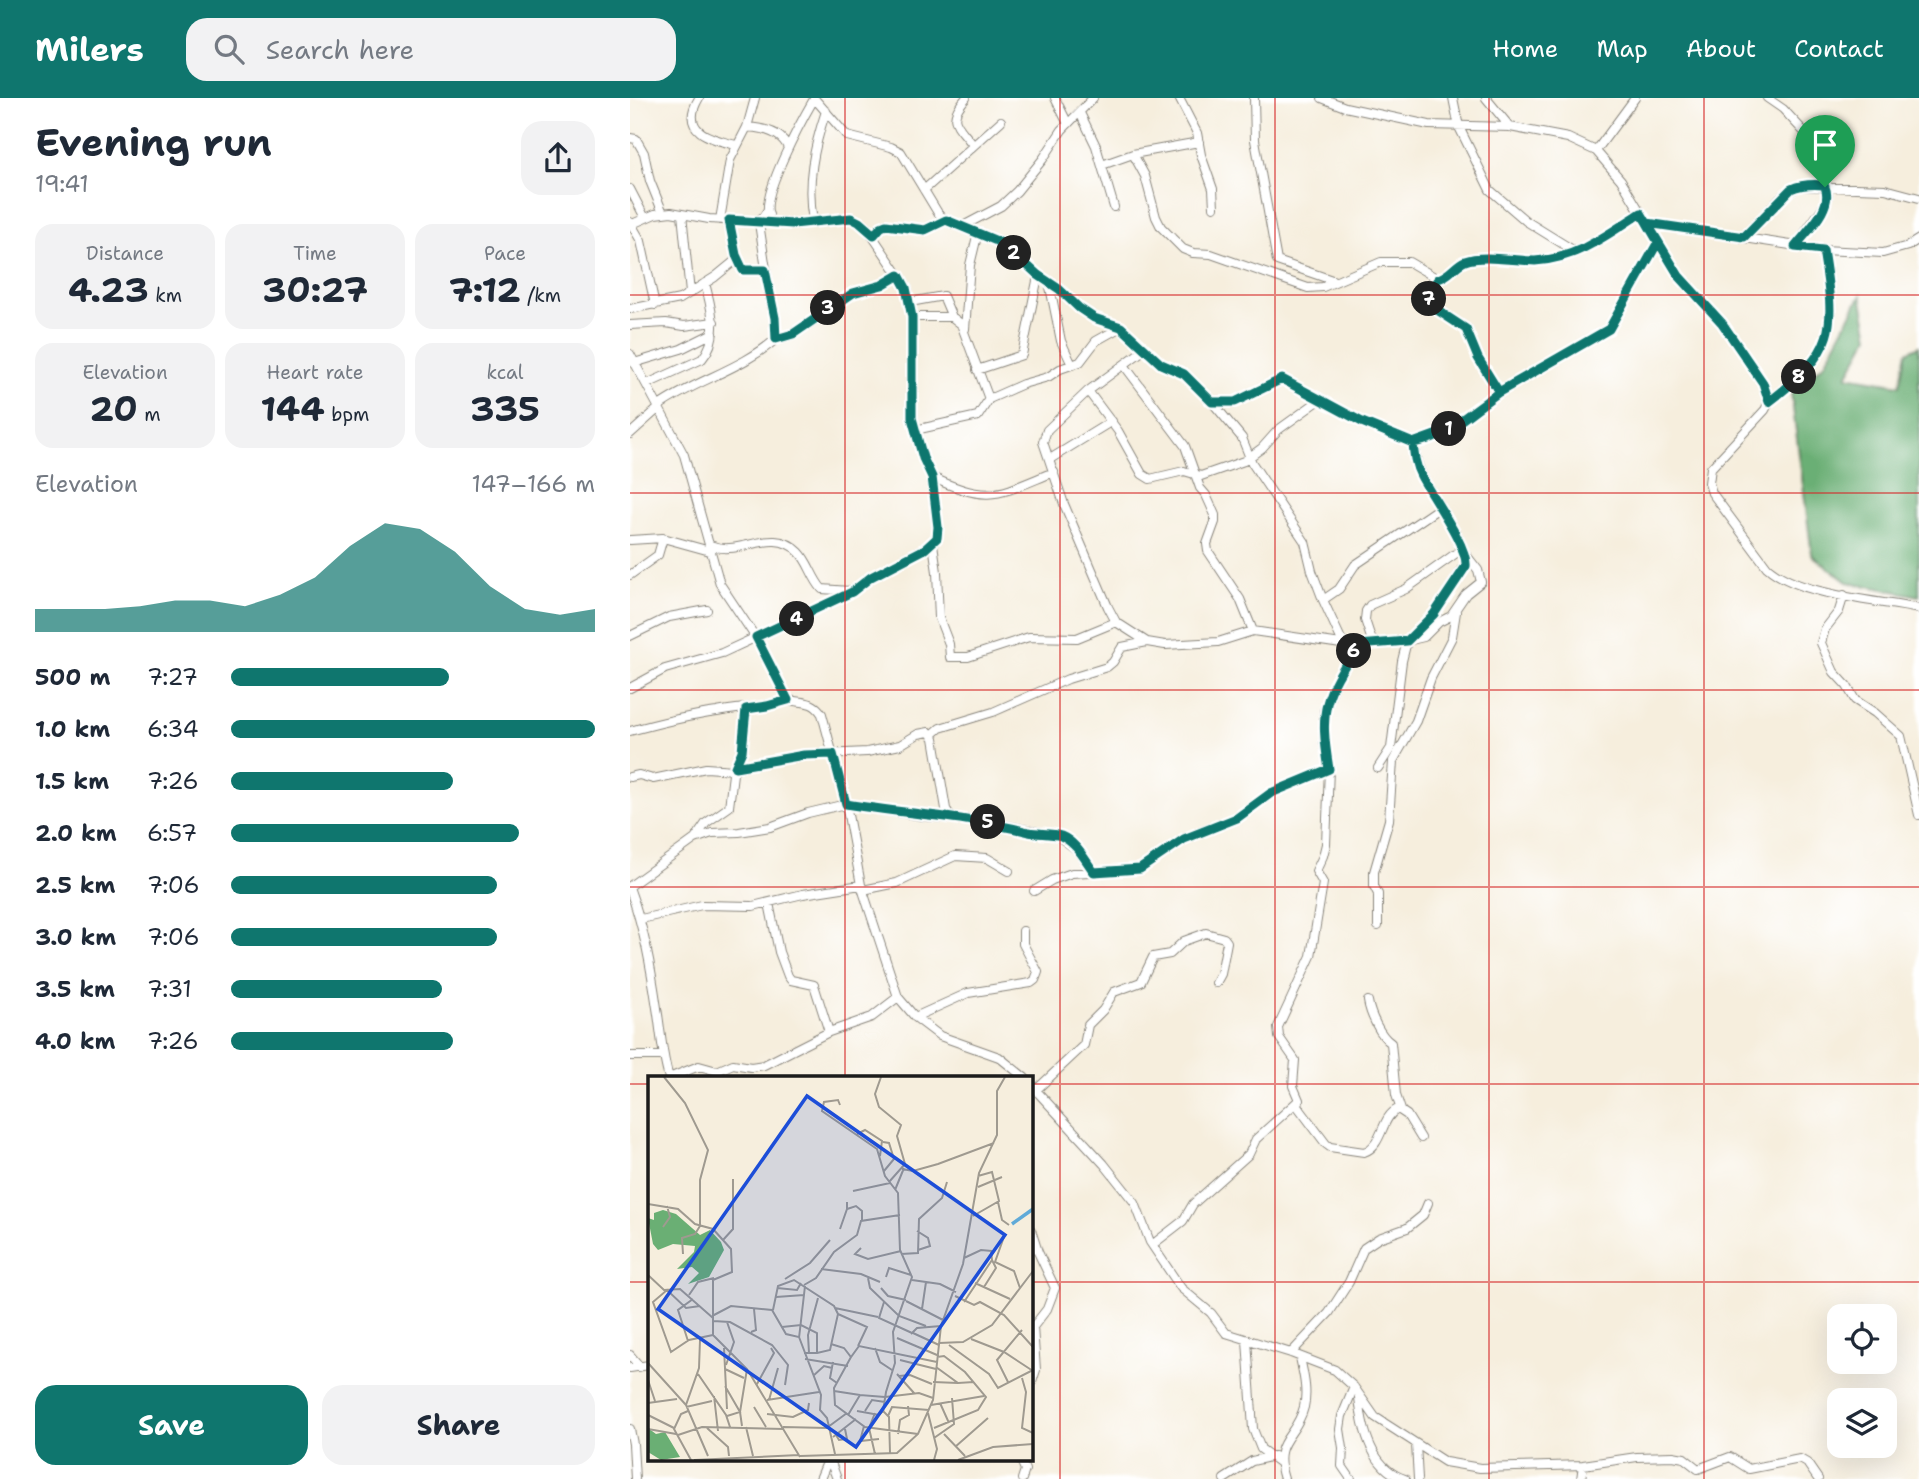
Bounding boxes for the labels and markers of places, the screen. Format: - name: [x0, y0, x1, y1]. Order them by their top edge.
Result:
- pin: [1795, 115, 1855, 187]
- pin: 2: [996, 236, 1032, 270]
- pin: 7: [1412, 282, 1446, 316]
- pin: 3: [810, 290, 846, 326]
- pin: 8: [1782, 360, 1816, 394]
- pin: 1: [1432, 412, 1466, 446]
- pin: 4: [780, 602, 814, 636]
- pin: 6: [1336, 634, 1372, 668]
- pin: 5: [970, 804, 1006, 840]

